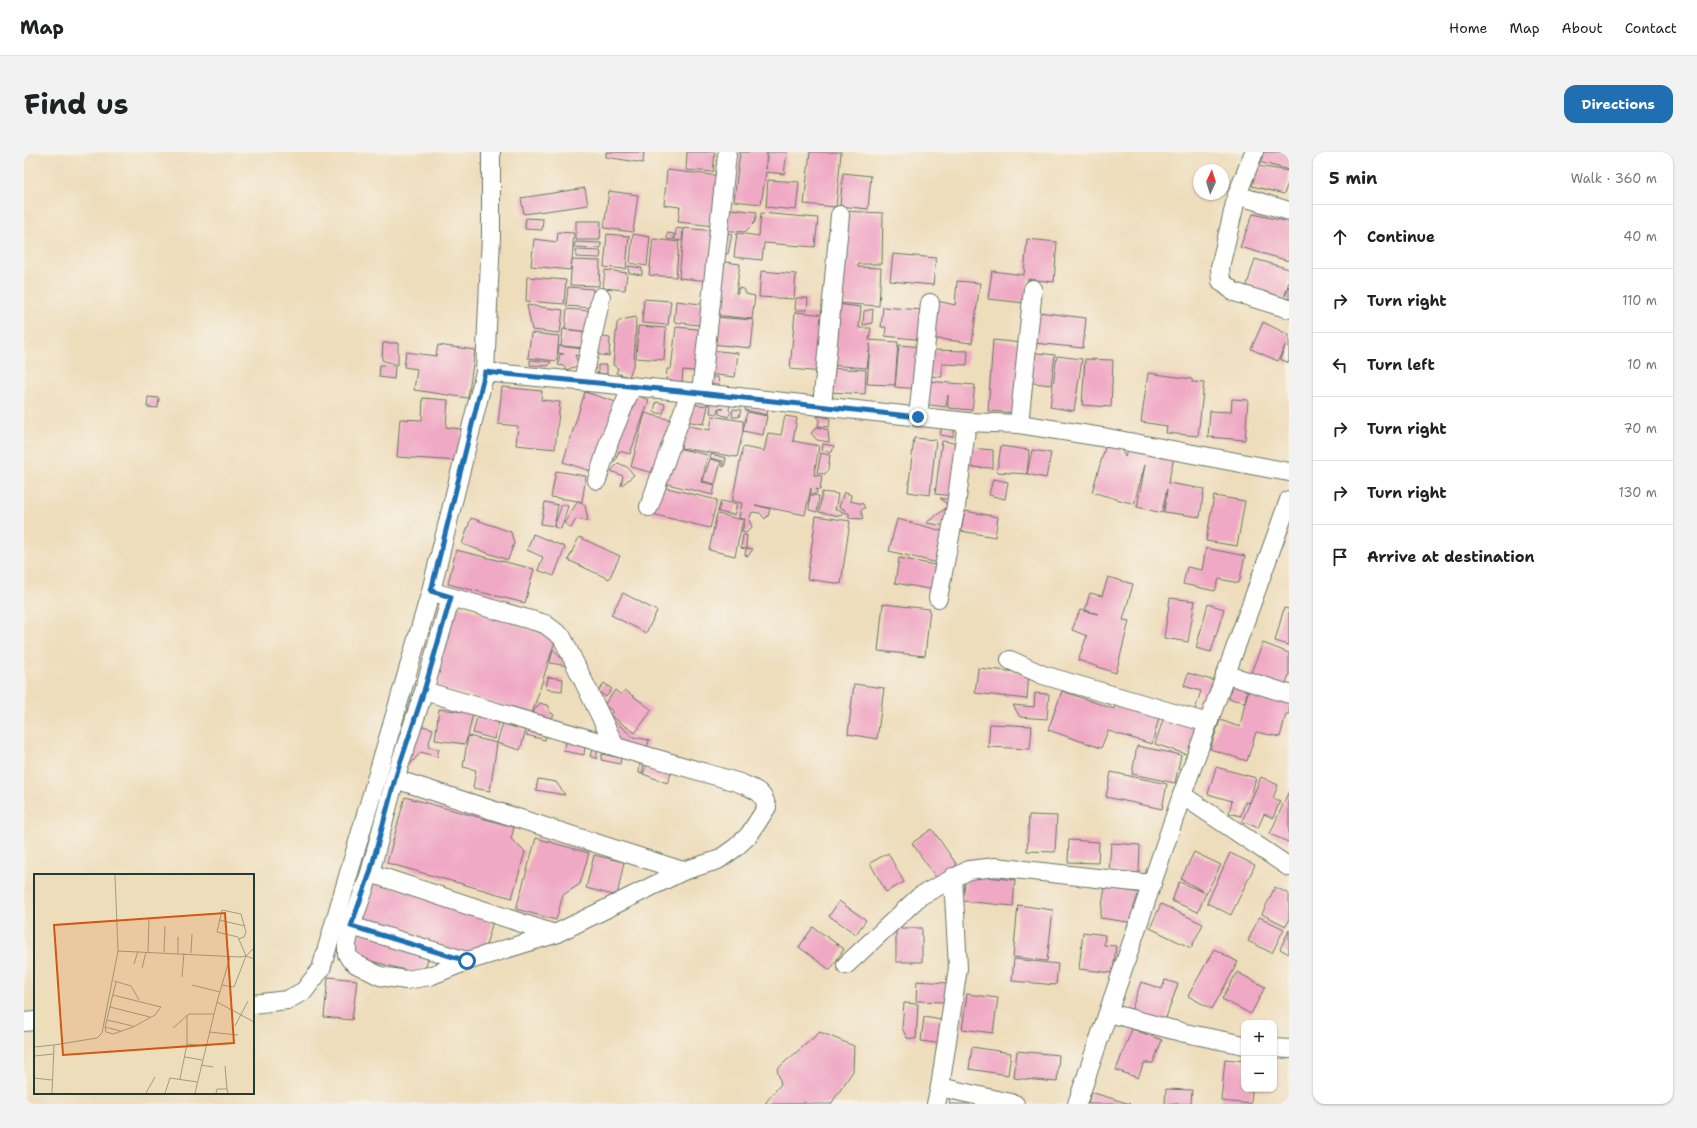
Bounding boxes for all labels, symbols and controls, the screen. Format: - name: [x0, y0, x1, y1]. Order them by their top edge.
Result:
- text: Map: [20, 15, 64, 40]
- text: Home: [1449, 19, 1488, 37]
- text: Map: [1510, 19, 1540, 37]
- text: About: [1562, 19, 1603, 37]
- text: Contact: [1625, 19, 1677, 37]
- text: Find us: [24, 85, 129, 123]
- button: Directions: [1564, 85, 1673, 123]
- north arrow: [1193, 164, 1229, 200]
- text: 5 min: [1329, 167, 1377, 189]
- text: Walk · 360 m: [1571, 170, 1657, 187]
- icon: ahead: [1329, 226, 1351, 248]
- text: Continue: [1367, 227, 1435, 247]
- text: 40 m: [1623, 228, 1657, 245]
- icon: right: [1329, 290, 1351, 312]
- text: Turn right: [1367, 291, 1447, 311]
- text: 110 m: [1622, 292, 1657, 309]
- icon: left: [1329, 354, 1351, 376]
- text: Turn left: [1367, 355, 1435, 375]
- text: 10 m: [1627, 356, 1657, 373]
- route end: [909, 408, 927, 426]
- icon: right: [1329, 418, 1351, 440]
- text: Turn right: [1367, 419, 1447, 439]
- text: 70 m: [1623, 420, 1657, 437]
- icon: right: [1329, 482, 1351, 504]
- text: Turn right: [1367, 483, 1447, 503]
- text: 130 m: [1619, 484, 1657, 501]
- icon: arrive: [1329, 546, 1351, 568]
- text: Arrive at destination: [1367, 547, 1535, 567]
- inset map: [34, 874, 254, 1094]
- route start: [458, 952, 476, 970]
- map controls: [1241, 1020, 1277, 1092]
- button: +: [1241, 1020, 1277, 1056]
- button: −: [1241, 1056, 1277, 1092]

